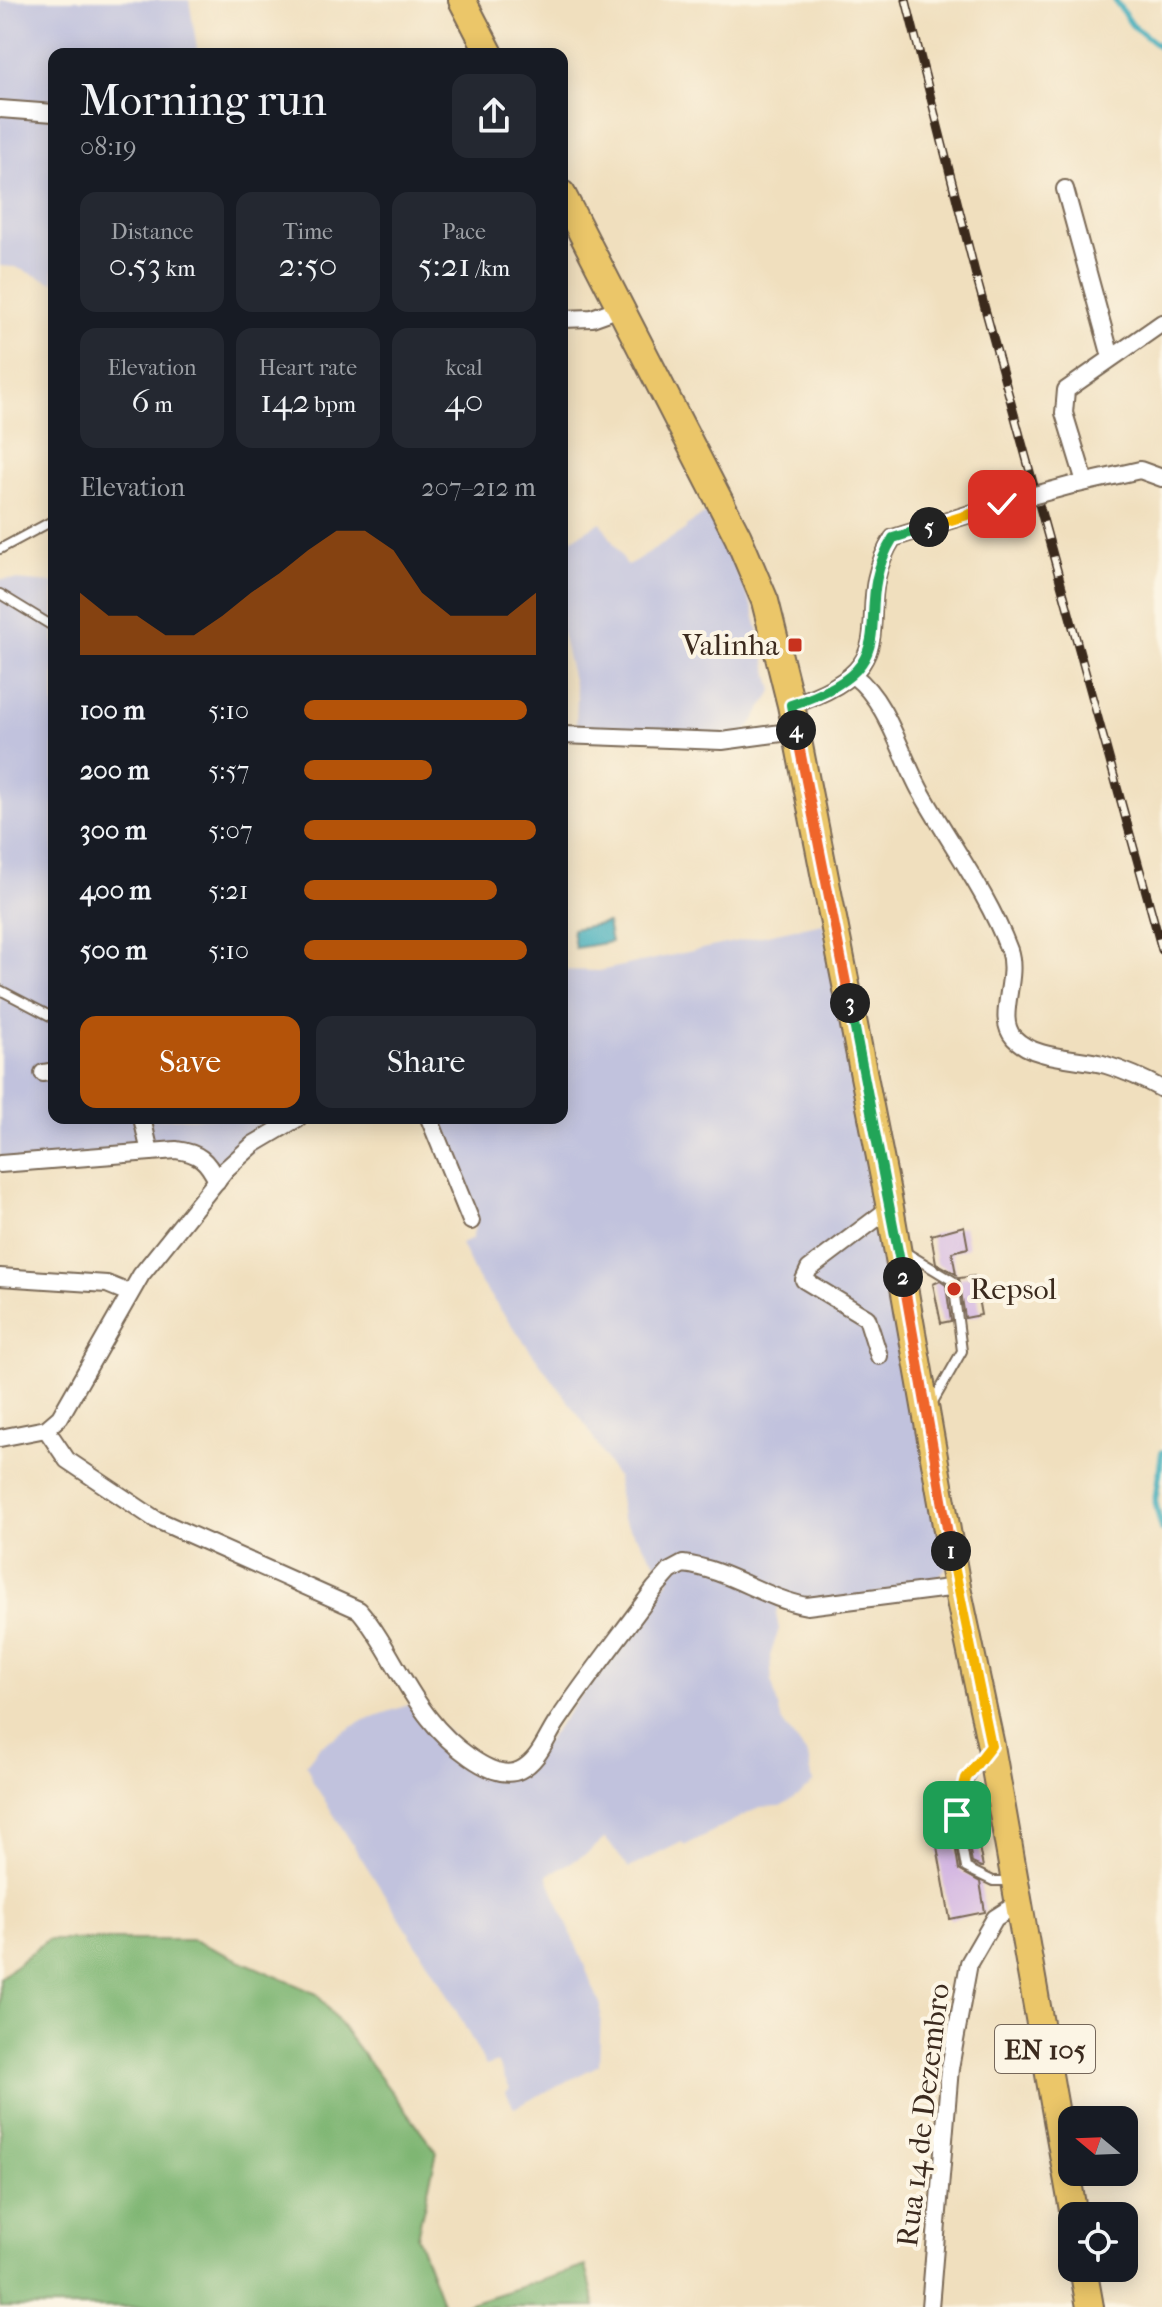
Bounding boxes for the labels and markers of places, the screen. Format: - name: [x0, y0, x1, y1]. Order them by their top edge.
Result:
- pin: [968, 470, 1036, 538]
- pin: 5: [909, 507, 949, 547]
- place label: Valinha: [681, 628, 780, 663]
- marker: Valinha: [786, 636, 804, 654]
- pin: 4: [776, 710, 816, 750]
- pin: 3: [830, 983, 870, 1023]
- pin: 2: [883, 1257, 923, 1297]
- place label: Repsol: [970, 1272, 1057, 1307]
- marker: Repsol: [945, 1280, 963, 1298]
- pin: 1: [931, 1531, 971, 1571]
- pin: [923, 1781, 991, 1849]

